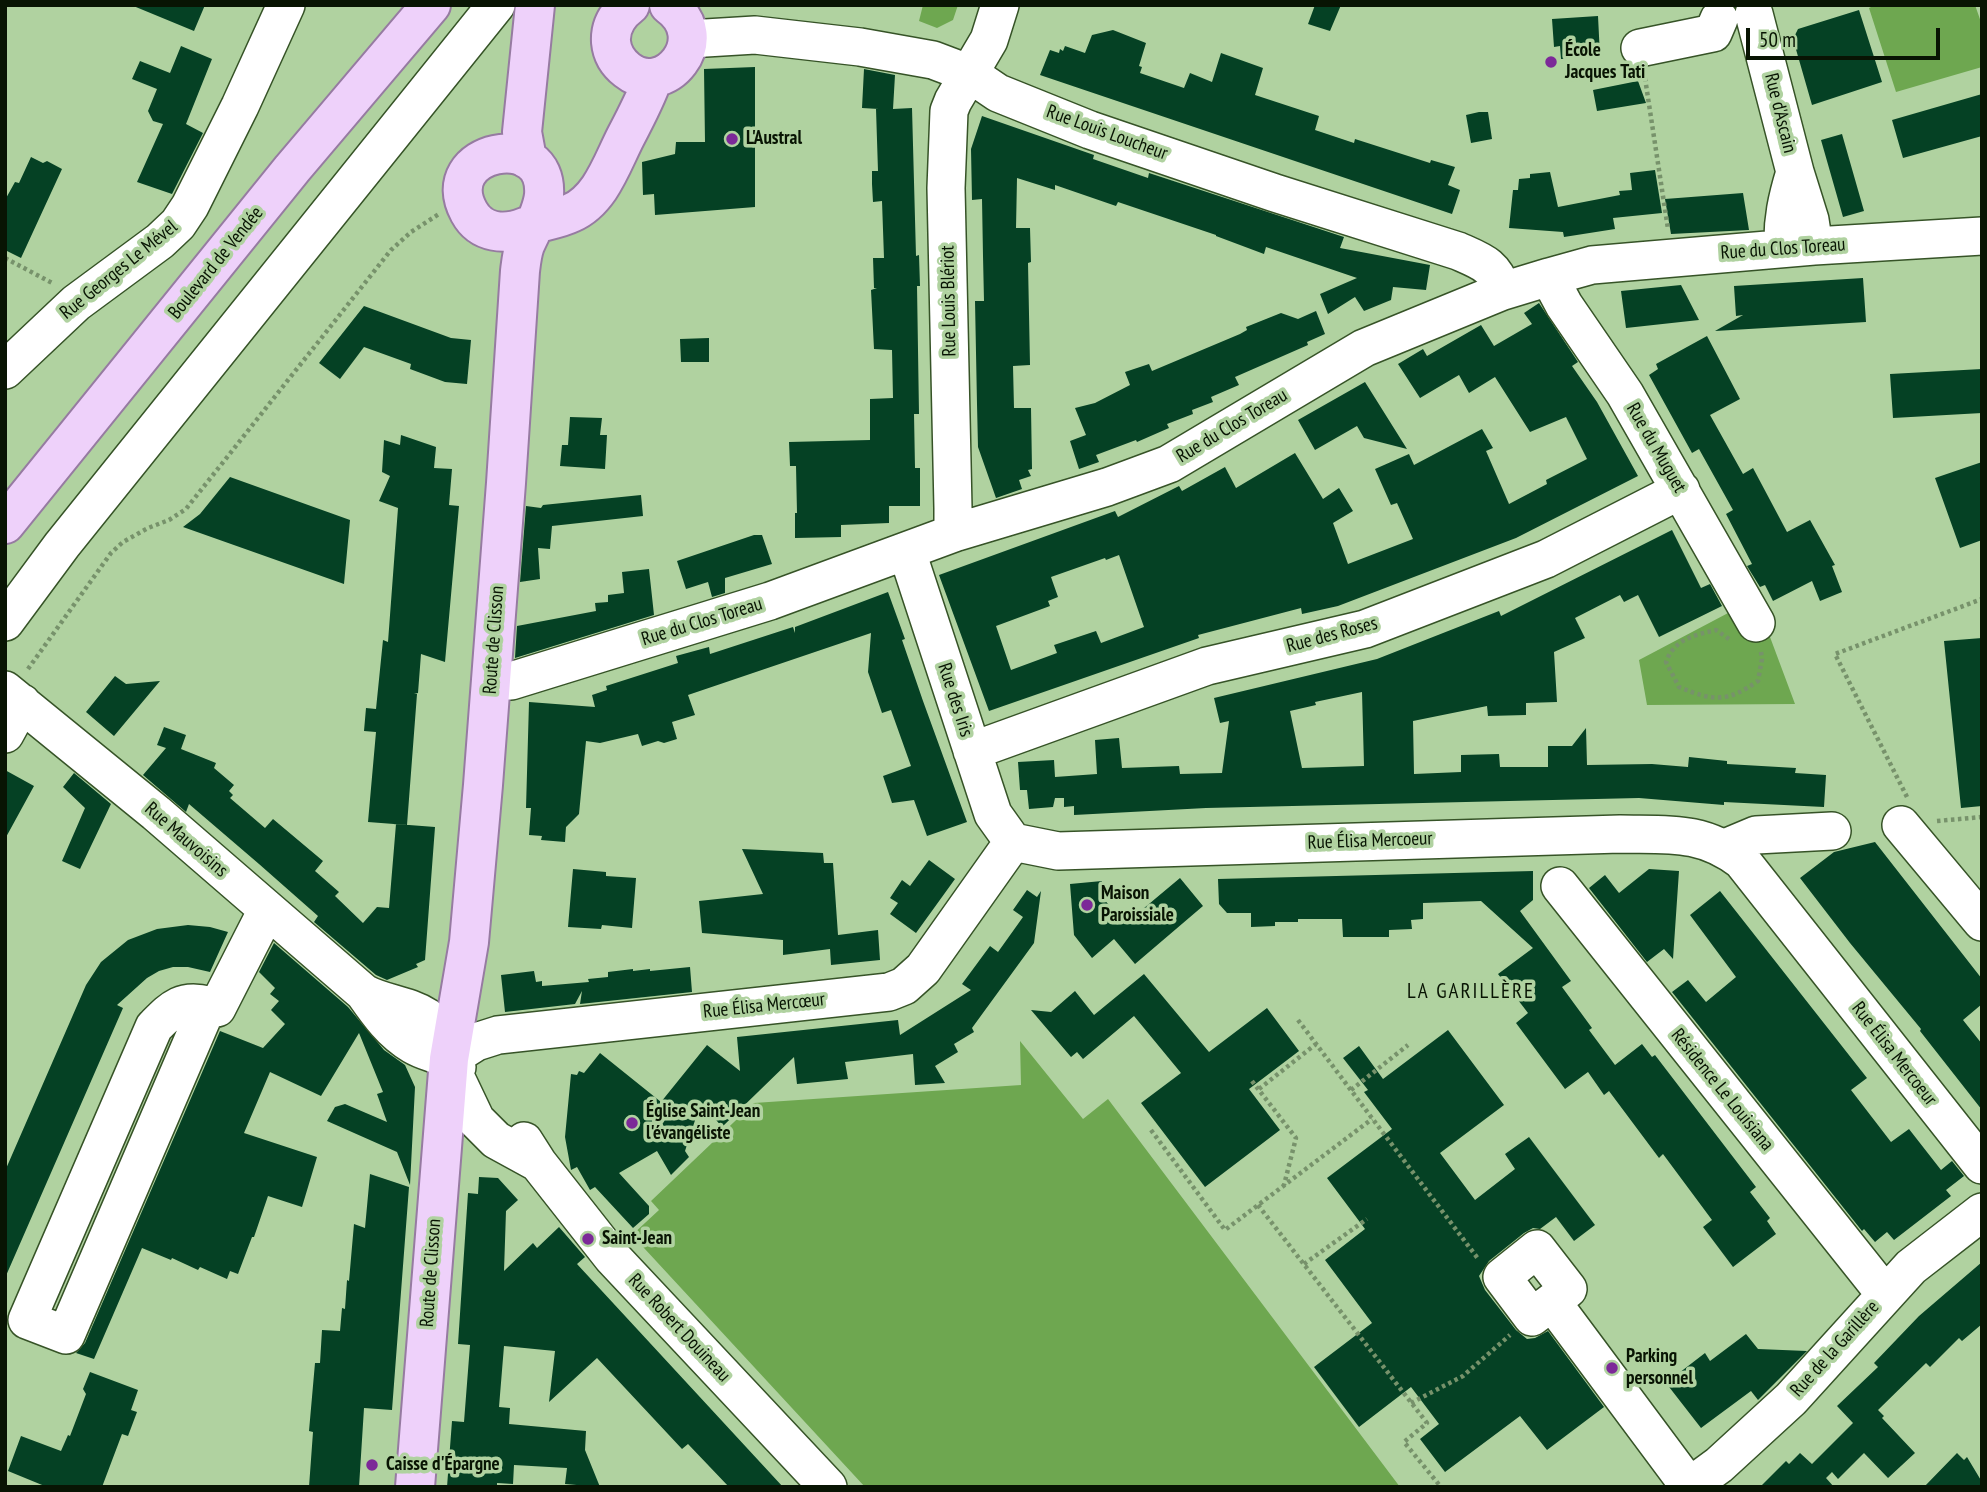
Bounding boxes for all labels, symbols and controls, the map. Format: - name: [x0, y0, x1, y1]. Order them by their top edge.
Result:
- scale bar: [1749, 14, 1943, 58]
- text: 50 m: [1759, 26, 1796, 53]
- place label: École Jacques Tati: [1565, 40, 1645, 84]
- marker: École Jacques Tati: [1543, 54, 1559, 70]
- street label: Rue d'Ascain: [1759, 71, 1801, 155]
- street label: Rue Louis Loucheur: [1043, 101, 1171, 165]
- place label: L'Austral: [746, 128, 802, 150]
- marker: L'Austral: [724, 131, 740, 147]
- street label: Boulevard de Vendée: [164, 202, 268, 324]
- street label: Rue Georges Le Mével: [56, 216, 182, 324]
- street label: Rue du Clos Toreau: [1720, 233, 1846, 265]
- street label: Rue Louis Blériot: [937, 245, 961, 357]
- street label: Rue du Clos Toreau: [1172, 384, 1292, 468]
- street label: Rue du Muguet: [1621, 399, 1691, 497]
- street label: Route de Clisson: [479, 585, 509, 695]
- street label: Rue du Clos Toreau: [639, 593, 765, 651]
- street label: Rue des Roses: [1284, 612, 1380, 658]
- street label: Rue des Iris: [932, 660, 978, 740]
- street label: Rue Mauvoisins: [140, 798, 232, 882]
- street label: Rue Élisa Mercoeur: [1307, 827, 1433, 855]
- place label: Maison Paroissiale: [1101, 883, 1174, 927]
- marker: Maison Paroissiale: [1079, 897, 1095, 913]
- district label: LA GARILLÈRE: [1409, 979, 1533, 1005]
- street label: Rue Élisa Mercœur: [702, 988, 826, 1024]
- street label: Rue Élisa Mercoeur: [1847, 998, 1941, 1110]
- street label: Résidence Le Louisiana: [1666, 1024, 1778, 1156]
- place label: Église Saint-Jean l'évangéliste: [646, 1101, 760, 1145]
- marker: Église Saint-Jean l'évangéliste: [624, 1115, 640, 1131]
- street label: Route de Clisson: [416, 1218, 446, 1328]
- place label: Saint-Jean: [602, 1228, 672, 1250]
- marker: Saint-Jean: [580, 1231, 596, 1247]
- street label: Rue Robert Douineau: [623, 1269, 735, 1387]
- street label: Rue de la Garillère: [1786, 1296, 1884, 1402]
- place label: Parking personnel: [1626, 1346, 1693, 1390]
- marker: Parking personnel: [1604, 1360, 1620, 1376]
- place label: Caisse d'Épargne: [386, 1454, 500, 1476]
- marker: Caisse d'Épargne: [364, 1457, 380, 1473]

